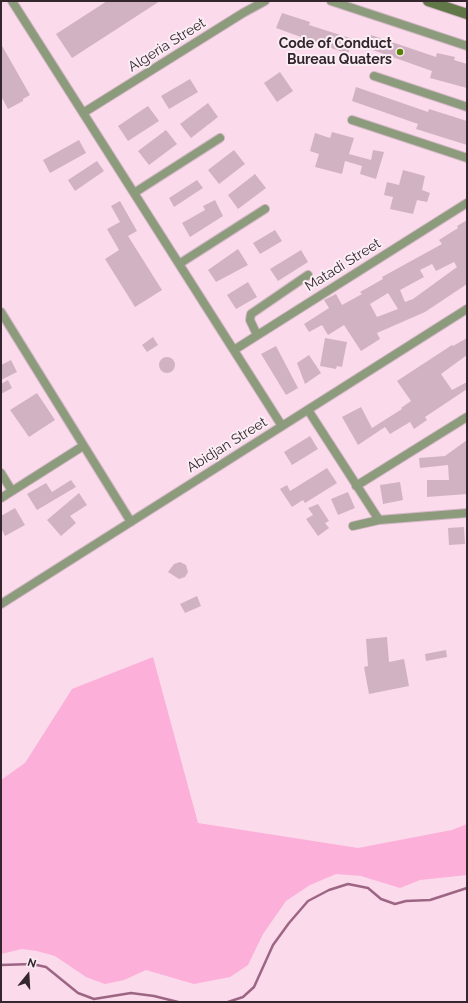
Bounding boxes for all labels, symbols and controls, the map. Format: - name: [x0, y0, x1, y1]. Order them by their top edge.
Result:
- street label: Algeria Street: [125, 15, 209, 75]
- place label: Code of Conduct Bureau Quaters: [279, 36, 392, 68]
- marker: Code of Conduct Bureau Quaters: [395, 47, 405, 57]
- street label: Matadi Street: [302, 235, 384, 295]
- street label: Abidjan Street: [184, 414, 270, 476]
- north arrow: [8, 955, 48, 995]
- text: N: [26, 956, 38, 971]

